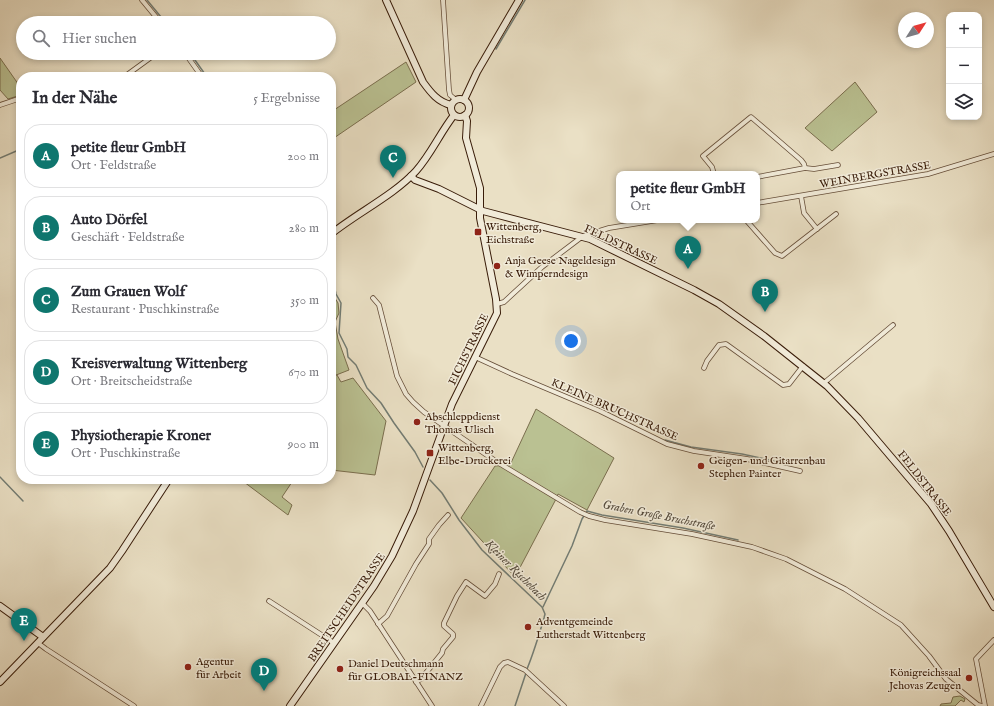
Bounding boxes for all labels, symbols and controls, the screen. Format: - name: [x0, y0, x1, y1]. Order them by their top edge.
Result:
- north arrow: [898, 12, 934, 48]
- map controls: [946, 12, 982, 120]
- button: +: [946, 12, 982, 48]
- search box: [16, 16, 336, 60]
- icon: search: [30, 27, 52, 49]
- text: Hier suchen: [62, 29, 137, 48]
- button: −: [946, 48, 982, 84]
- button: layers: [946, 84, 982, 120]
- text: In der Nähe: [32, 88, 117, 109]
- text: 5 Ergebnisse: [253, 90, 320, 107]
- text: petite fleur GmbH: [71, 138, 186, 157]
- pin: C: [380, 145, 406, 178]
- text: A: [42, 148, 50, 165]
- text: 200 m: [287, 148, 319, 165]
- text: Ort · Feldstraße: [71, 157, 156, 174]
- street label: WEINBERGSTRASSE: [819, 158, 932, 192]
- popup: [616, 171, 760, 223]
- text: petite fleur GmbH: [630, 179, 746, 198]
- text: Ort: [630, 198, 650, 215]
- text: Auto Dörfel: [71, 210, 147, 229]
- text: B: [42, 220, 50, 237]
- text: 280 m: [289, 220, 319, 237]
- place label: Wittenberg, Eichstraße: [486, 220, 542, 247]
- street label: FELDSTRASSE: [582, 222, 660, 268]
- marker: Wittenberg, Eichstraße: [473, 227, 483, 237]
- text: Geschäft · Feldstraße: [71, 229, 184, 246]
- pin: A: [675, 236, 701, 269]
- place label: Anja Geese Nageldesign & Wimperndesign: [504, 254, 616, 281]
- marker: Anja Geese Nageldesign & Wimperndesign: [492, 261, 502, 271]
- pin: B: [752, 279, 778, 312]
- text: Zum Grauen Wolf: [71, 282, 185, 301]
- text: C: [41, 292, 51, 309]
- text: 350 m: [290, 292, 319, 309]
- text: Restaurant · Puschkinstraße: [71, 301, 219, 318]
- street label: EICHSTRASSE: [446, 311, 492, 387]
- your location: [561, 331, 581, 351]
- text: Kreisverwaltung Wittenberg: [71, 354, 247, 373]
- text: D: [41, 364, 51, 381]
- text: 670 m: [288, 364, 319, 381]
- text: Ort · Breitscheidstraße: [71, 373, 192, 390]
- street label: KLEINE BRUCHSTRASSE: [549, 376, 681, 444]
- place label: Abschleppdienst Thomas Ulisch: [424, 410, 500, 437]
- marker: Abschleppdienst Thomas Ulisch: [412, 417, 422, 427]
- text: Physiotherapie Kroner: [71, 426, 211, 445]
- text: E: [41, 436, 51, 453]
- text: 900 m: [288, 436, 319, 453]
- place label: Wittenberg, Elbe-Druckerei: [438, 441, 511, 468]
- text: Ort · Puschkinstraße: [71, 445, 180, 462]
- marker: Wittenberg, Elbe-Druckerei: [425, 448, 435, 458]
- street label: FELDSTRASSE: [894, 448, 954, 520]
- place label: Geigen- und Gitarrenbau Stephen Painter: [709, 454, 826, 481]
- marker: Geigen- und Gitarrenbau Stephen Painter: [696, 461, 706, 471]
- water label: Graben Große Bruchstraße: [601, 497, 717, 534]
- water label: Kleiner Rischebach: [481, 536, 549, 604]
- street label: BREITSCHEIDSTRASSE: [305, 550, 389, 665]
- pin: E: [11, 608, 37, 641]
- place label: Adventgemeinde Lutherstadt Wittenberg: [535, 615, 646, 642]
- marker: Adventgemeinde Lutherstadt Wittenberg: [523, 622, 533, 632]
- place label: Agentur für Arbeit: [195, 655, 241, 682]
- place label: Daniel Deutschmann für GLOBAL-FINANZ: [348, 657, 463, 684]
- pin: D: [251, 658, 277, 691]
- marker: Agentur für Arbeit: [183, 662, 193, 672]
- marker: Daniel Deutschmann für GLOBAL-FINANZ: [335, 664, 345, 674]
- place label: Königreichssaal Jehovas Zeugen: [887, 666, 961, 693]
- marker: Königreichssaal Jehovas Zeugen: [964, 673, 974, 683]

